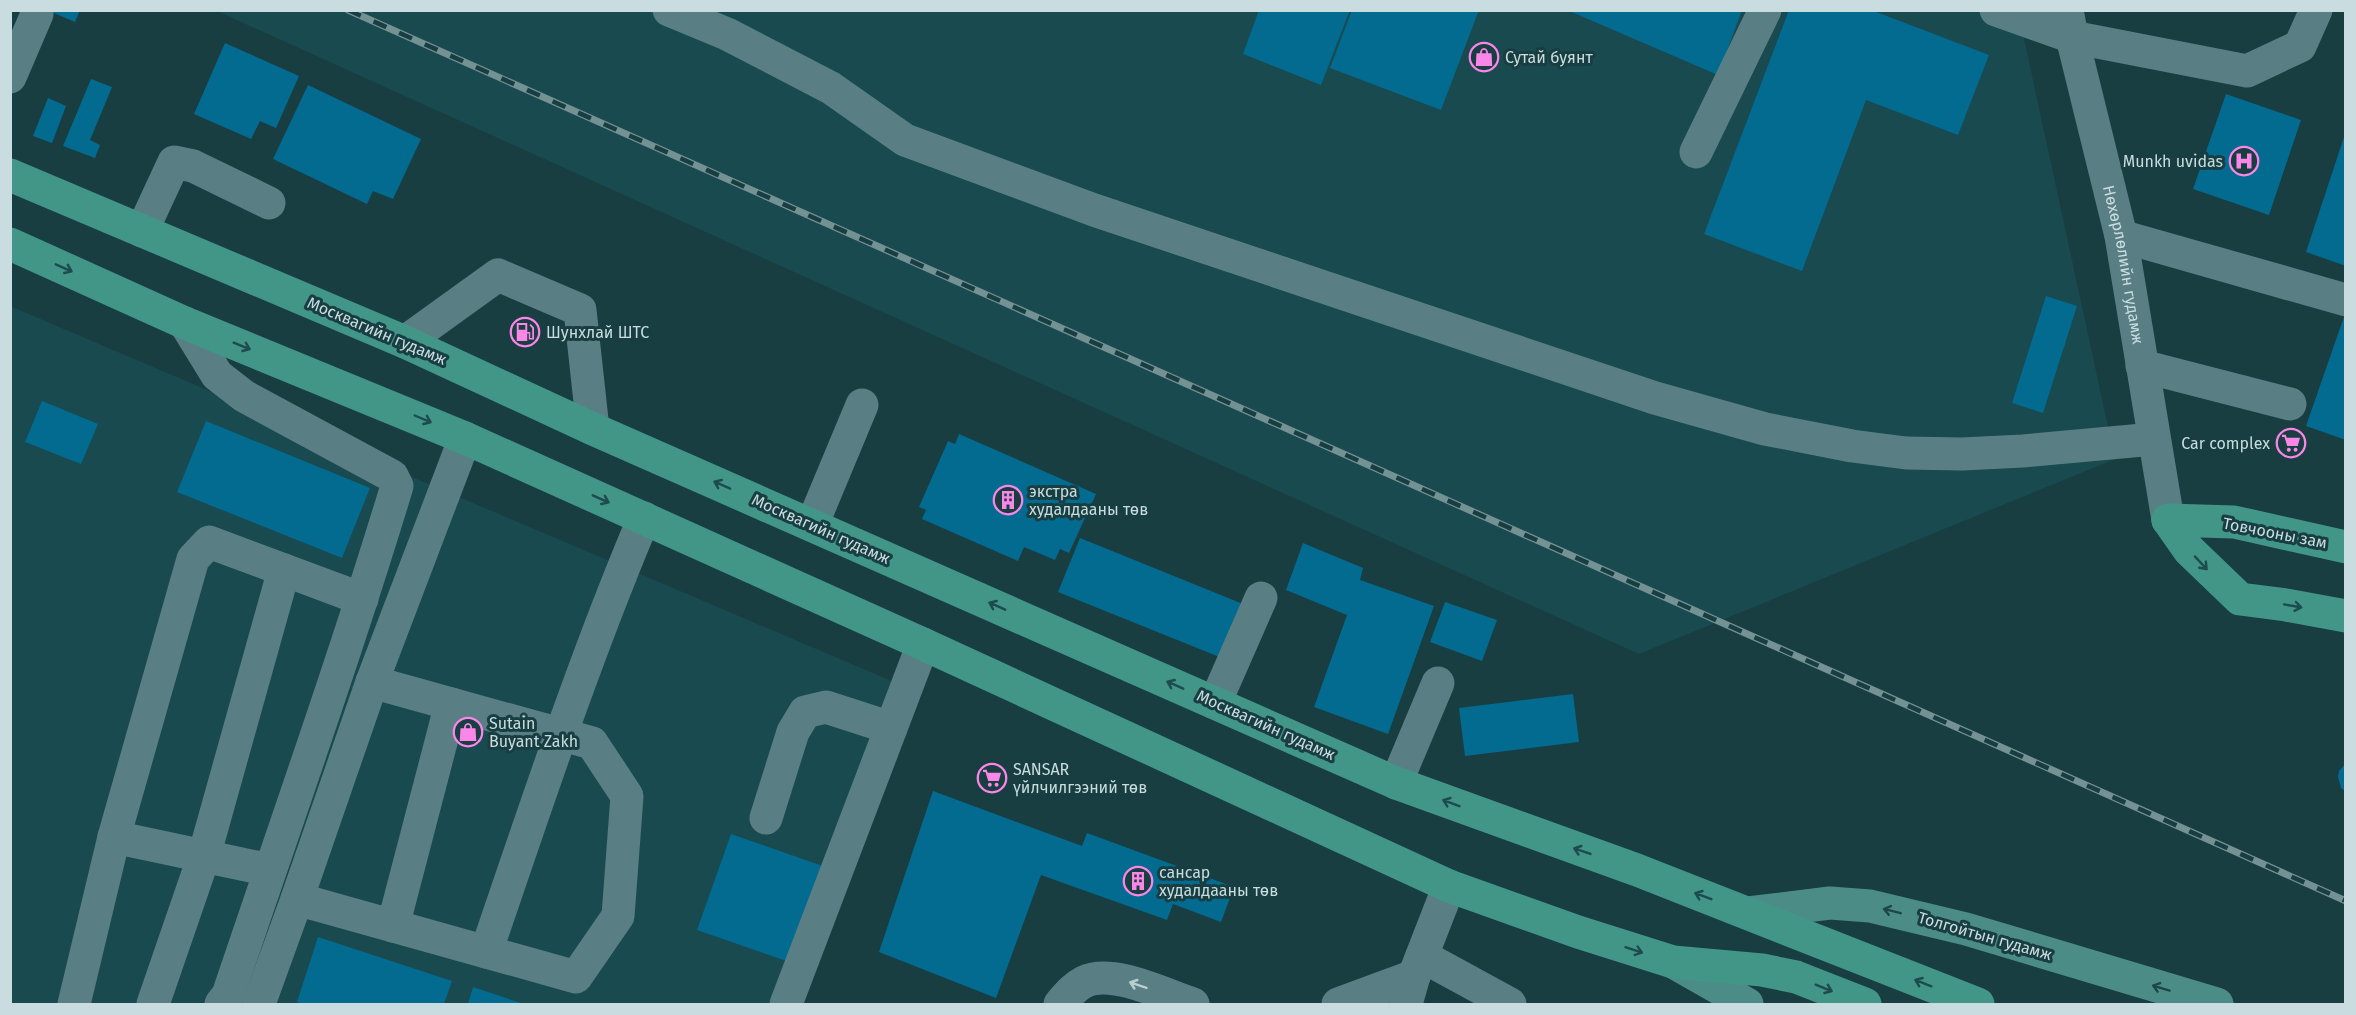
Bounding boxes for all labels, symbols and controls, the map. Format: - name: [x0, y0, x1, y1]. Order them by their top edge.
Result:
- shop icon: Сутай буянт: [1468, 41, 1500, 73]
- place label: Сутай буянт: [1505, 48, 1593, 67]
- hospital icon: Munkh uvidas: [2228, 145, 2260, 177]
- place label: Munkh uvidas: [2123, 152, 2223, 171]
- street label: Нөхөрлөлийн гудамж: [2099, 183, 2148, 346]
- one-way arrow: [54, 263, 72, 275]
- street label: Москвагийн гудамж: [304, 293, 450, 369]
- fuel station icon: Шунхлай ШТС: [509, 316, 541, 348]
- place label: Шунхлай ШТС: [546, 323, 649, 342]
- one-way arrow: [233, 342, 251, 353]
- one-way arrow: [414, 414, 432, 425]
- supermarket icon: Car complex: [2275, 427, 2307, 459]
- place label: Car complex: [2181, 434, 2270, 453]
- one-way arrow: [714, 479, 732, 491]
- place label: экстра худалдааны төв: [1029, 482, 1148, 519]
- building icon: экстра худалдааны төв: [992, 484, 1024, 516]
- street label: Москвагийн гудамж: [749, 490, 894, 568]
- one-way arrow: [592, 494, 610, 505]
- street label: Товчооны зам: [2221, 514, 2329, 552]
- one-way arrow: [2194, 555, 2208, 570]
- one-way arrow: [988, 600, 1006, 612]
- one-way arrow: [2283, 601, 2303, 612]
- one-way arrow: [1167, 679, 1185, 690]
- street label: Москвагийн гудамж: [1194, 686, 1339, 764]
- place label: Sutain Buyant Zakh: [489, 714, 578, 751]
- shop icon: Sutain Buyant Zakh: [452, 716, 484, 748]
- place label: SANSAR үйлчилгээний төв: [1013, 760, 1147, 797]
- supermarket icon: SANSAR үйлчилгээний төв: [976, 762, 1008, 794]
- one-way arrow: [1442, 797, 1461, 808]
- one-way arrow: [1573, 844, 1592, 855]
- place label: сансар худалдааны төв: [1159, 863, 1278, 900]
- building icon: сансар худалдааны төв: [1122, 865, 1154, 897]
- one-way arrow: [1694, 890, 1713, 901]
- one-way arrow: [1883, 905, 1902, 917]
- street label: Толгойтын гудамж: [1916, 908, 2055, 964]
- one-way arrow: [1624, 945, 1643, 956]
- one-way arrow: [1915, 977, 1933, 988]
- one-way arrow: [1129, 979, 1147, 990]
- one-way arrow: [2152, 982, 2171, 993]
- one-way arrow: [1814, 983, 1833, 994]

